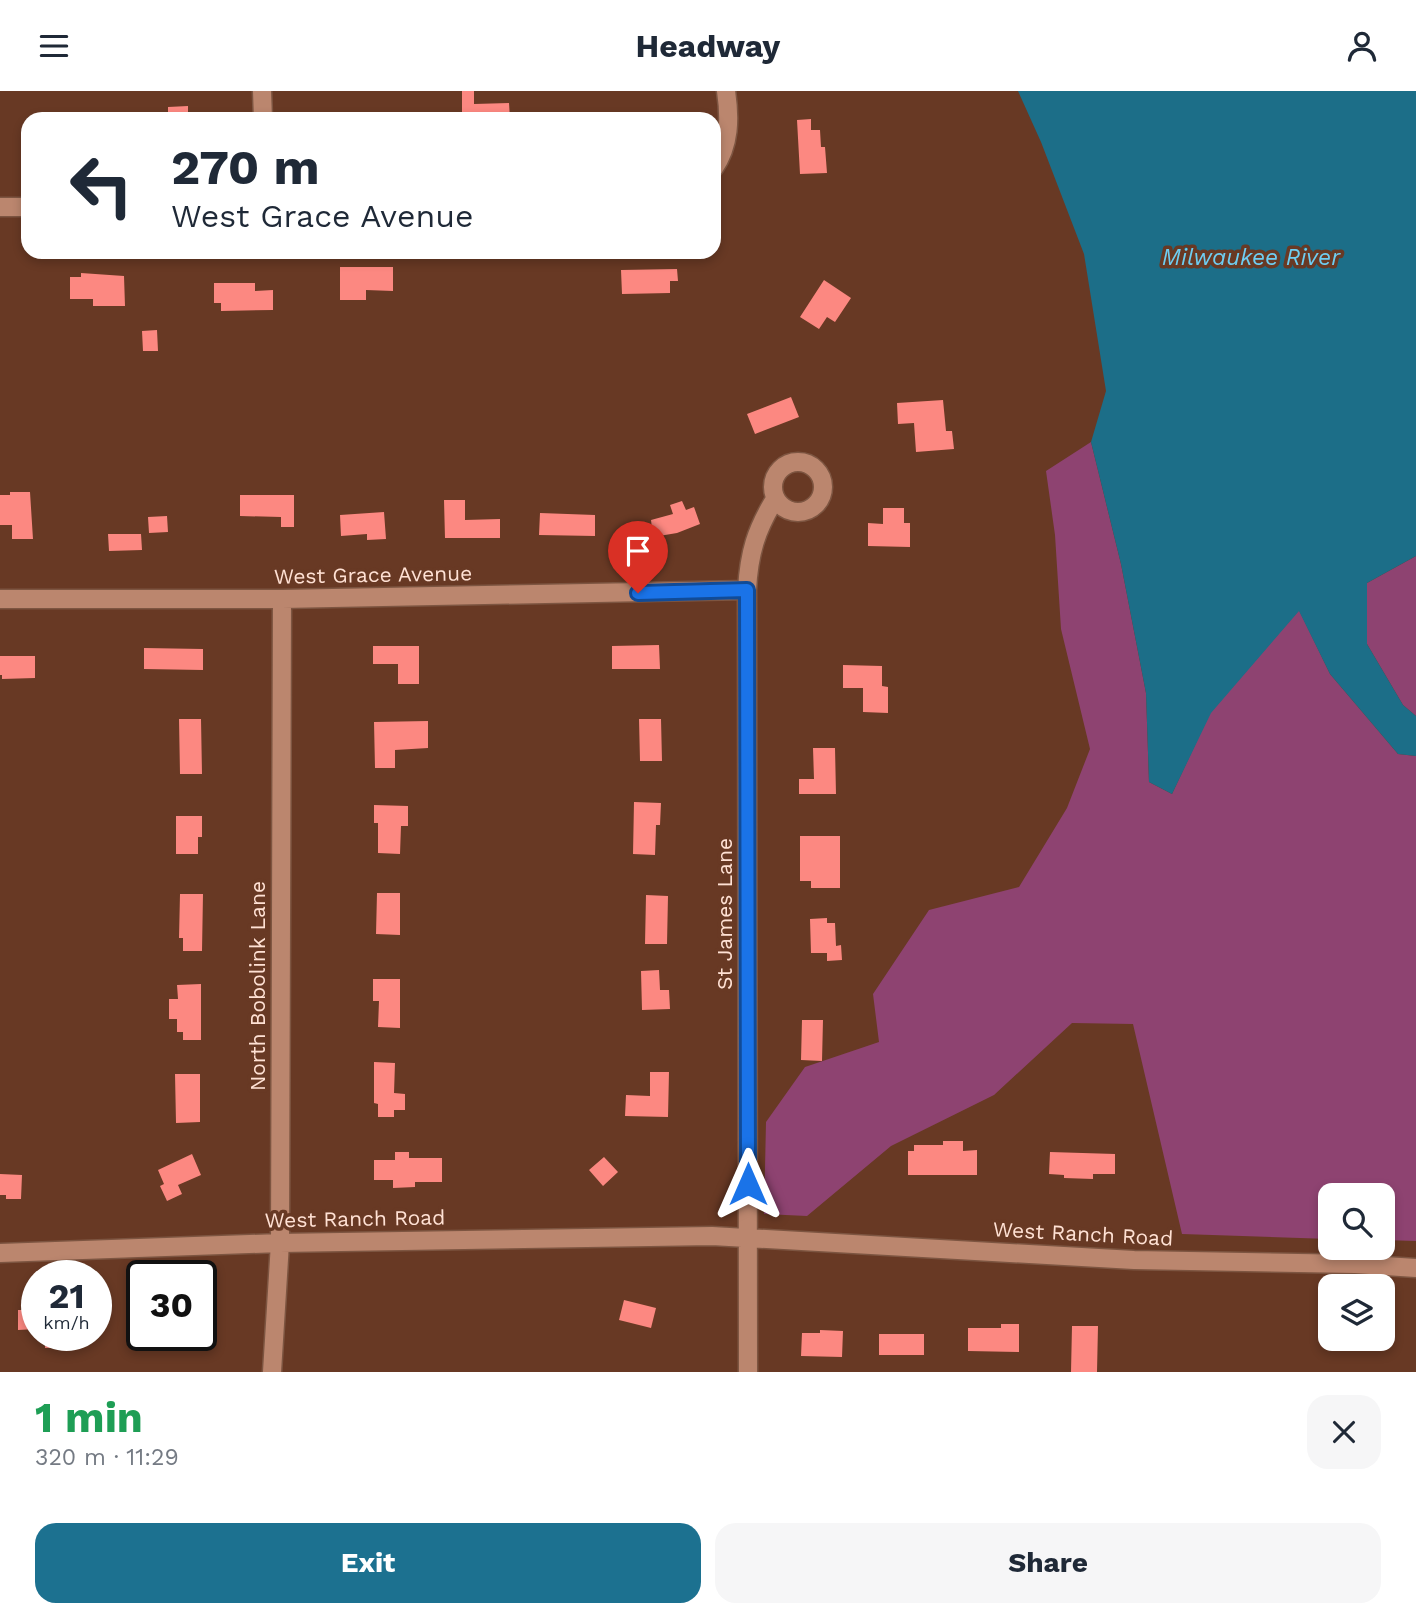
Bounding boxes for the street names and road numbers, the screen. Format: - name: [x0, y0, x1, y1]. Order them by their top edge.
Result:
- street label: West Grace Avenue: [274, 560, 472, 589]
- street label: St James Lane: [712, 838, 737, 990]
- street label: North Bobolink Lane: [245, 881, 270, 1091]
- street label: West Ranch Road: [264, 1204, 446, 1233]
- street label: West Ranch Road: [992, 1216, 1174, 1251]

